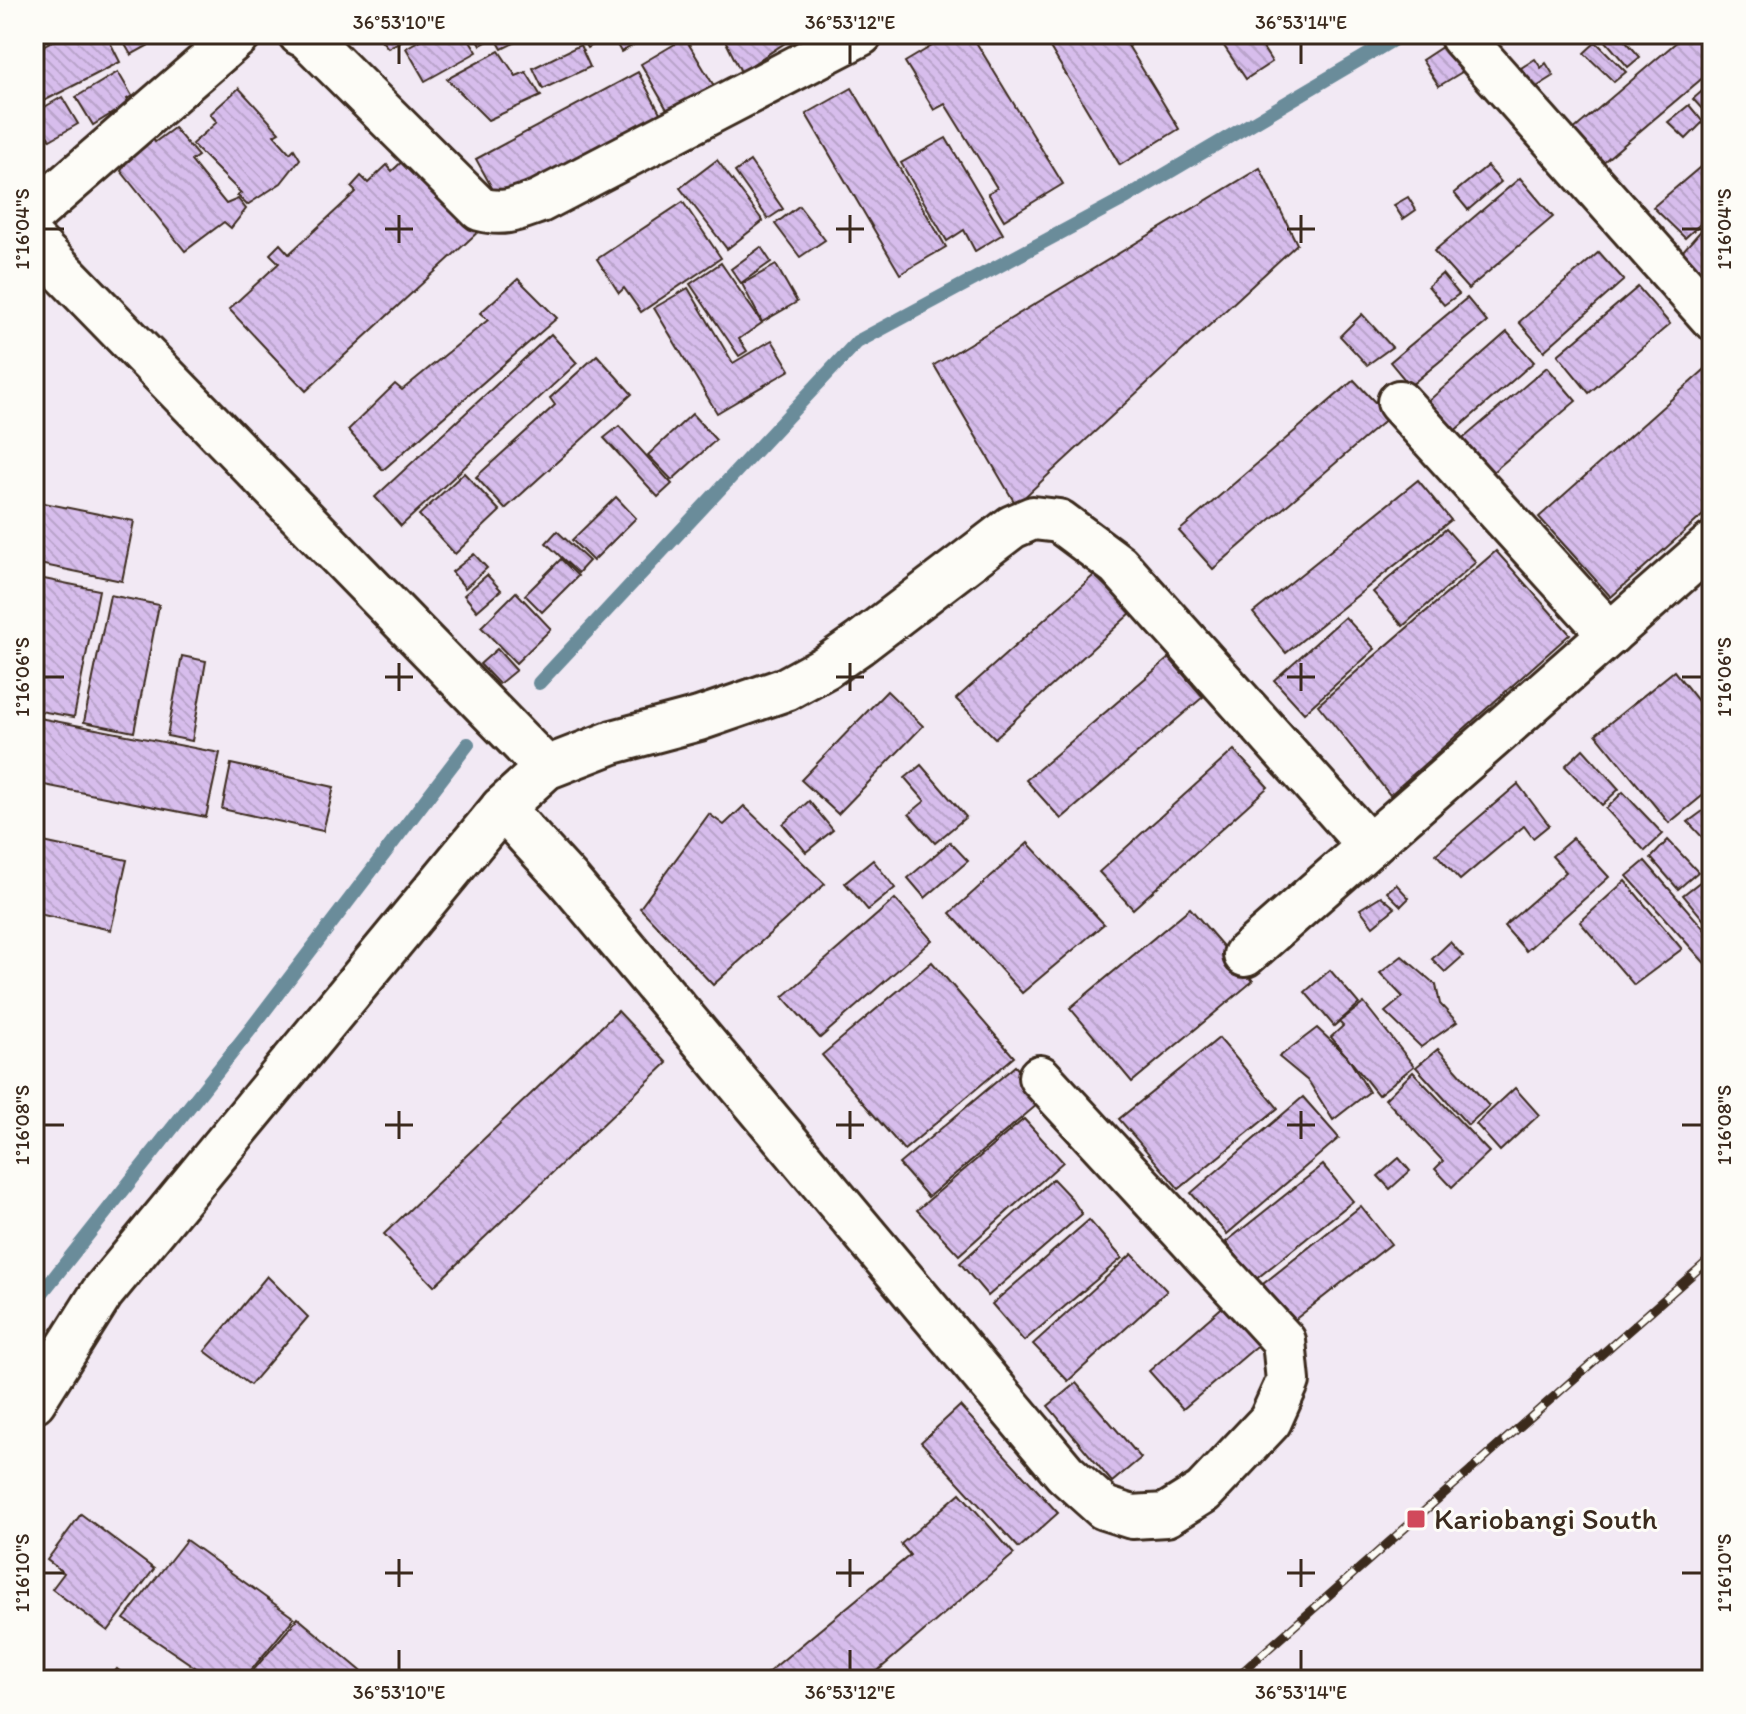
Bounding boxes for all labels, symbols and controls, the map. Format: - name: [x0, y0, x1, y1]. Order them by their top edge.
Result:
- text: 36°53'10"E: [353, 10, 445, 34]
- text: 36°53'12"E: [805, 10, 895, 34]
- text: 36°53'14"E: [1255, 10, 1347, 34]
- text: 1°16'04"S: [10, 188, 34, 270]
- text: 1°16'04"S: [1712, 188, 1736, 270]
- text: 1°16'06"S: [10, 637, 34, 717]
- text: 1°16'06"S: [1712, 637, 1736, 717]
- text: 1°16'08"S: [10, 1085, 34, 1165]
- text: 1°16'08"S: [1712, 1085, 1736, 1165]
- place label: Kariobangi South: [1434, 1500, 1658, 1537]
- marker: Kariobangi South: [1405, 1508, 1427, 1530]
- text: 1°16'10"S: [10, 1534, 34, 1612]
- text: 1°16'10"S: [1712, 1534, 1736, 1612]
- text: 36°53'10"E: [353, 1680, 445, 1704]
- text: 36°53'12"E: [805, 1680, 895, 1704]
- text: 36°53'14"E: [1255, 1680, 1347, 1704]

